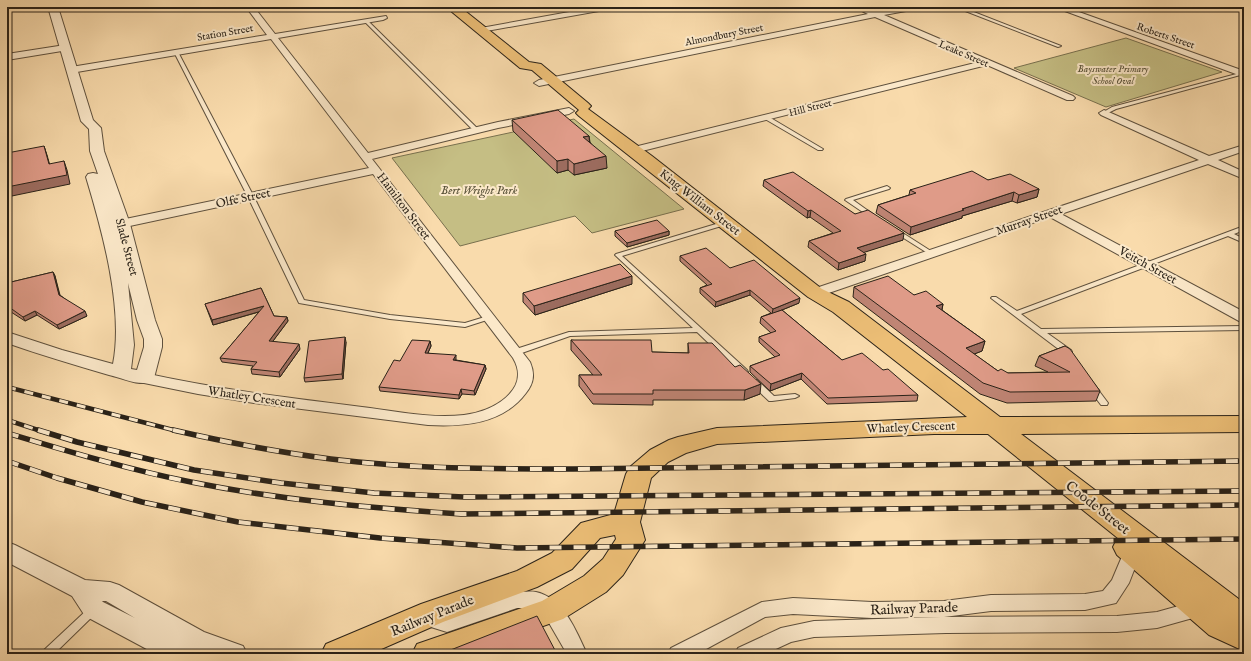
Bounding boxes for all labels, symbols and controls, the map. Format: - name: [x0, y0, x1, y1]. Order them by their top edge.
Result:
- street label: Roberts Street: [1135, 20, 1197, 53]
- street label: Almondbury Street: [683, 21, 765, 50]
- street label: Station Street: [196, 22, 255, 45]
- street label: Leake Street: [936, 38, 991, 71]
- park label: Bayswater Primary School Oval: [1078, 63, 1149, 88]
- street label: Hill Street: [788, 97, 834, 120]
- street label: King William Street: [656, 166, 743, 239]
- street label: Hamilton Street: [373, 170, 434, 243]
- park label: Bert Wright Park: [441, 183, 517, 199]
- street label: Olfe Street: [214, 185, 272, 212]
- street label: Murray Street: [994, 202, 1065, 239]
- street label: Slade Street: [112, 217, 141, 278]
- street label: Veitch Street: [1115, 243, 1179, 288]
- street label: Whatley Crescent: [207, 383, 297, 412]
- street label: Whatley Crescent: [866, 418, 956, 437]
- street label: Coode Street: [1062, 477, 1133, 539]
- street label: Railway Parade: [388, 591, 477, 641]
- street label: Railway Parade: [870, 598, 959, 620]

